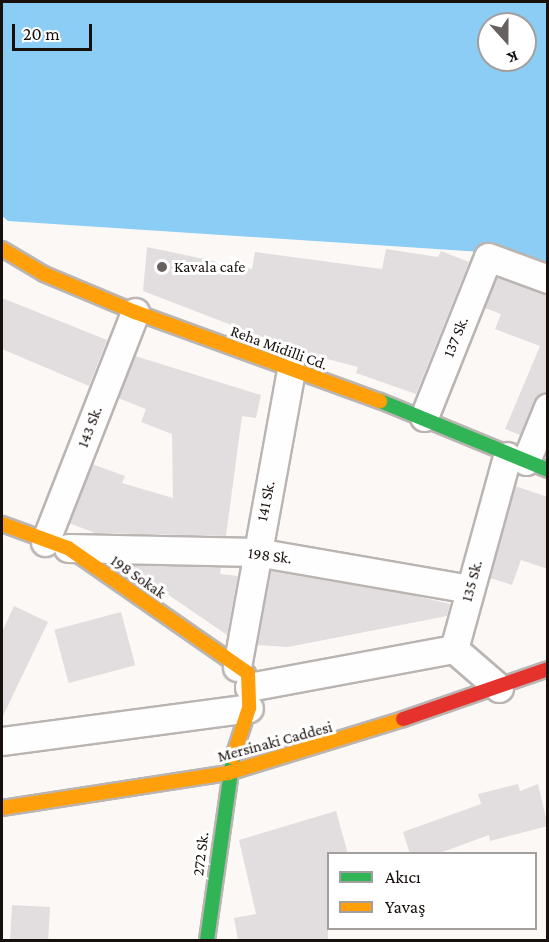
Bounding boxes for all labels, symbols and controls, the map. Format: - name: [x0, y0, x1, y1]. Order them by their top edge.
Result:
- scale bar: [15, 12, 94, 50]
- north arrow: [477, 12, 537, 72]
- text: 20 m: [23, 24, 60, 44]
- text: K: [505, 48, 521, 67]
- place label: Kavala cafe: [174, 257, 245, 277]
- marker: Kavala cafe: [155, 260, 169, 274]
- street label: 137 Sk.: [439, 314, 473, 360]
- street label: Reha Midilli Cd.: [228, 322, 330, 374]
- street label: 143 Sk.: [73, 404, 107, 450]
- street label: 141 Sk.: [253, 479, 279, 523]
- street label: 198 Sk.: [247, 544, 293, 568]
- street label: 198 Sokak: [107, 551, 169, 603]
- street label: 135 Sk.: [457, 558, 487, 604]
- street label: Mersinaki Caddesi: [215, 717, 335, 767]
- street label: 272 Sk.: [189, 831, 213, 877]
- legend: [327, 852, 537, 930]
- text: Akıcı: [385, 867, 421, 887]
- text: Yavaş: [385, 897, 425, 917]

